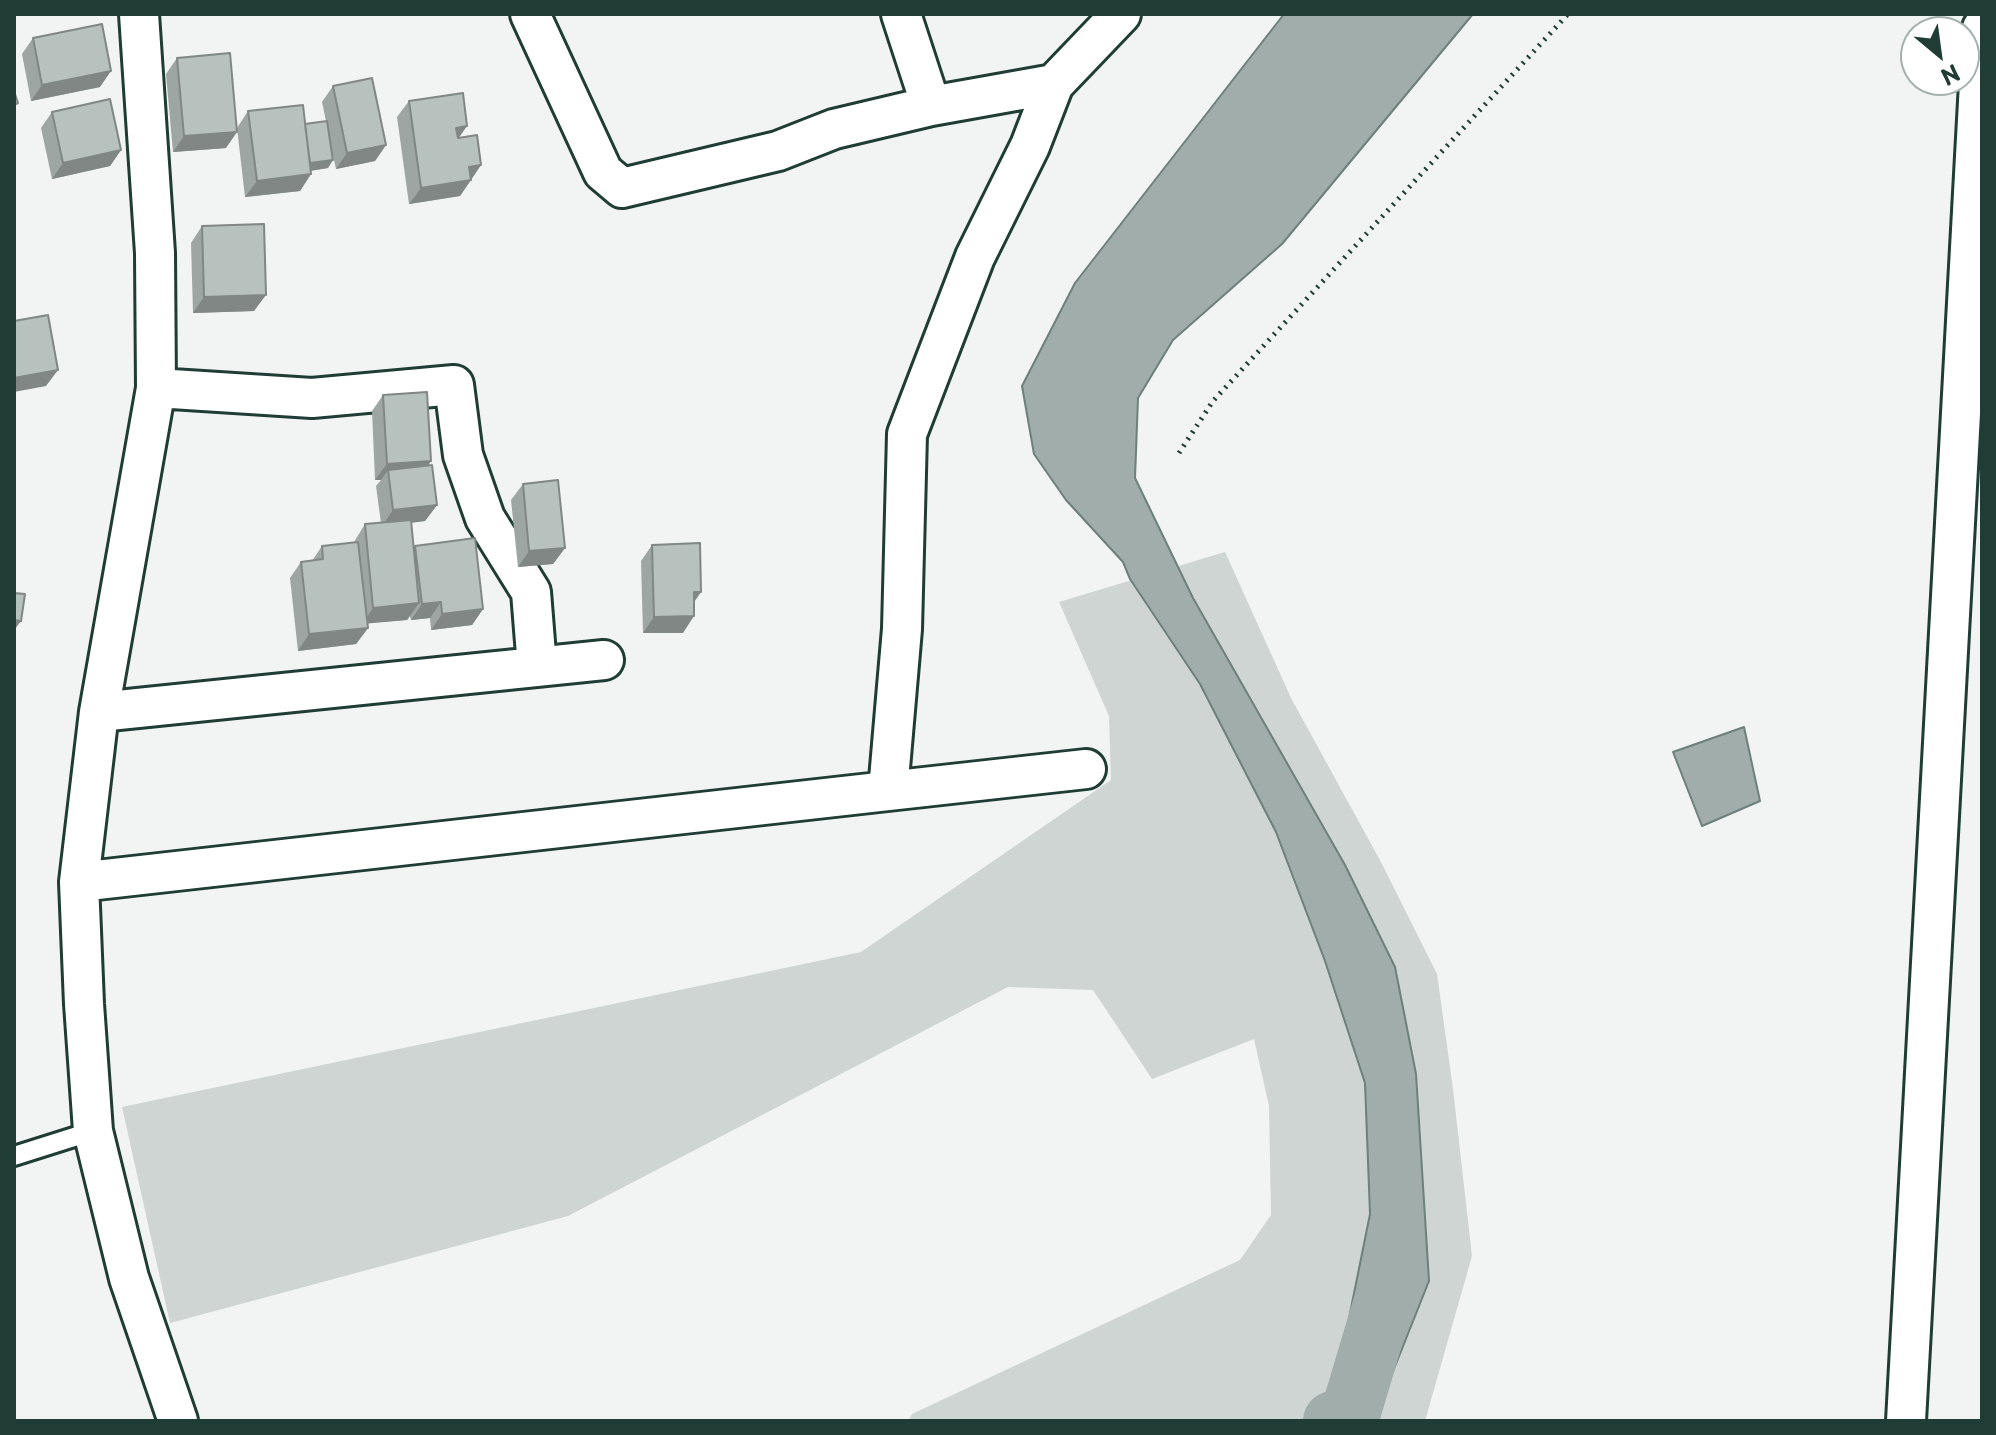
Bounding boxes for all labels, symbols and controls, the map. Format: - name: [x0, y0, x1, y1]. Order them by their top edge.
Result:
- north arrow: [1900, 16, 1980, 96]
- text: N: [1935, 57, 1967, 94]

